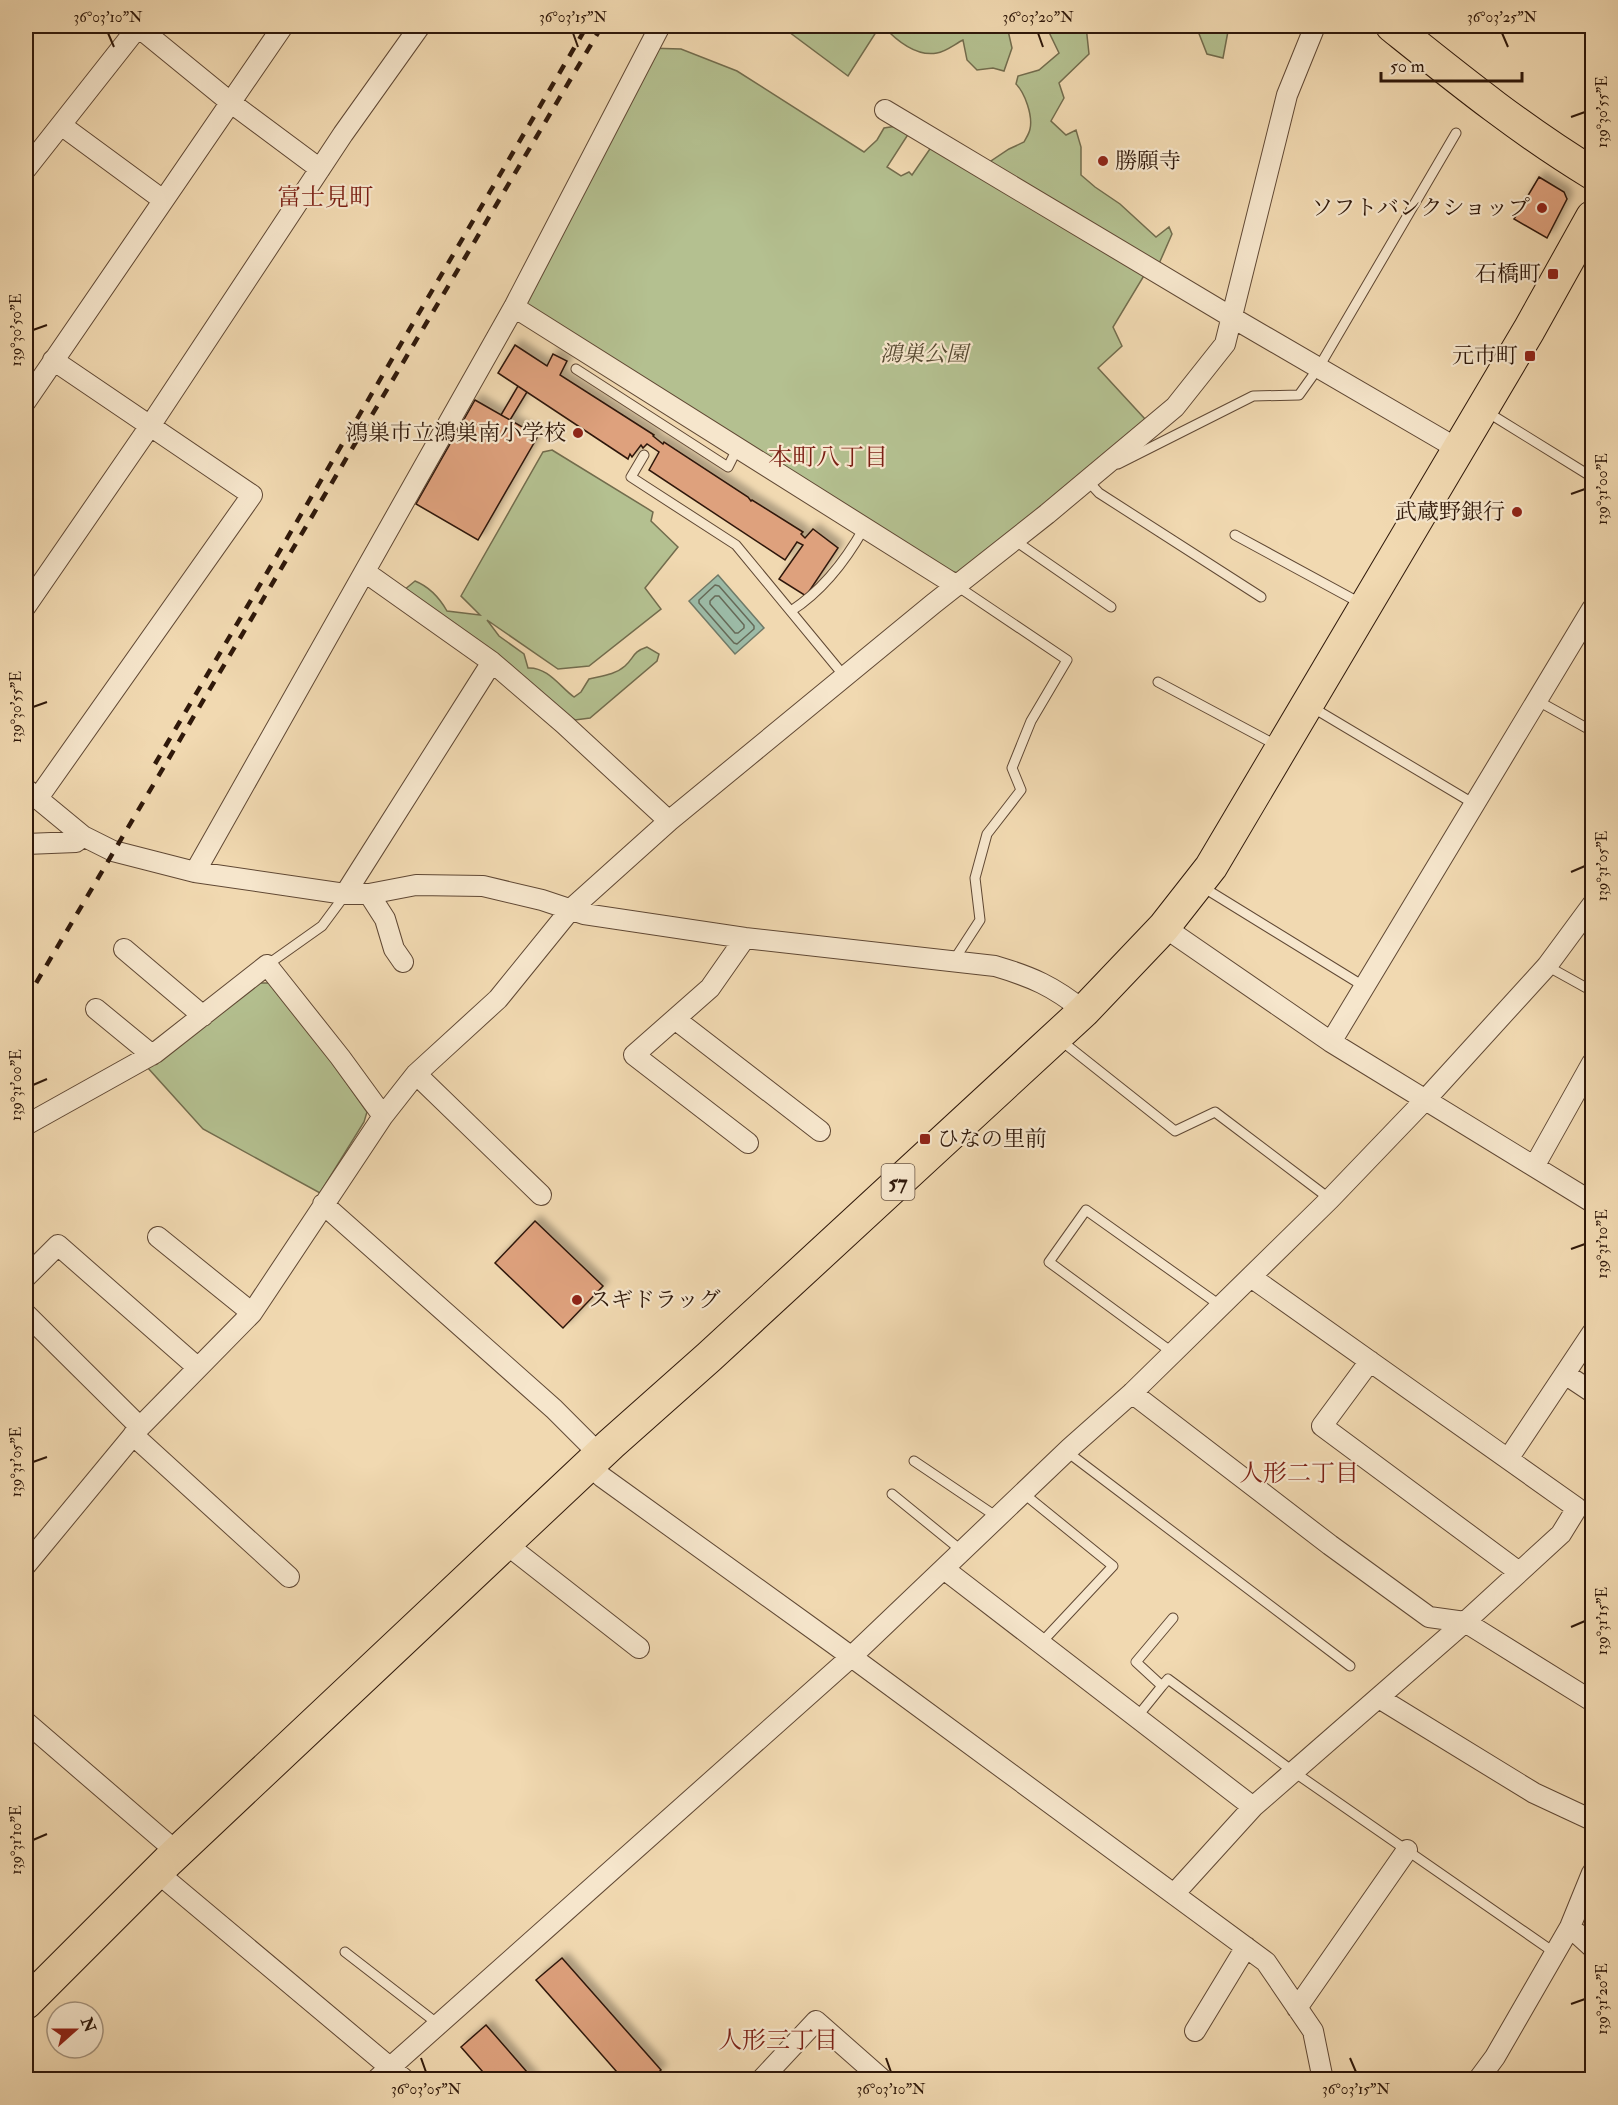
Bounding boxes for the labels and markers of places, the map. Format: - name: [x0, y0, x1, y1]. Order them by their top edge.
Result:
- place label: 勝願寺: [1115, 147, 1181, 175]
- marker: 勝願寺: [1096, 154, 1110, 168]
- place label: ソフトバンクショップ: [1311, 194, 1530, 222]
- marker: ソフトバンクショップ: [1535, 201, 1549, 215]
- place label: 石橋町: [1475, 260, 1541, 288]
- marker: 石橋町: [1546, 267, 1560, 281]
- place label: 元市町: [1452, 342, 1518, 370]
- marker: 元市町: [1523, 349, 1537, 363]
- place label: 鴻巣市立鴻巣南小学校: [346, 419, 566, 447]
- marker: 鴻巣市立鴻巣南小学校: [571, 426, 585, 440]
- place label: 武蔵野銀行: [1395, 498, 1505, 526]
- marker: 武蔵野銀行: [1510, 505, 1524, 519]
- place label: ひなの里前: [937, 1125, 1047, 1153]
- marker: ひなの里前: [918, 1132, 932, 1146]
- place label: スギドラッグ: [589, 1286, 721, 1314]
- marker: スギドラッグ: [570, 1293, 584, 1307]

